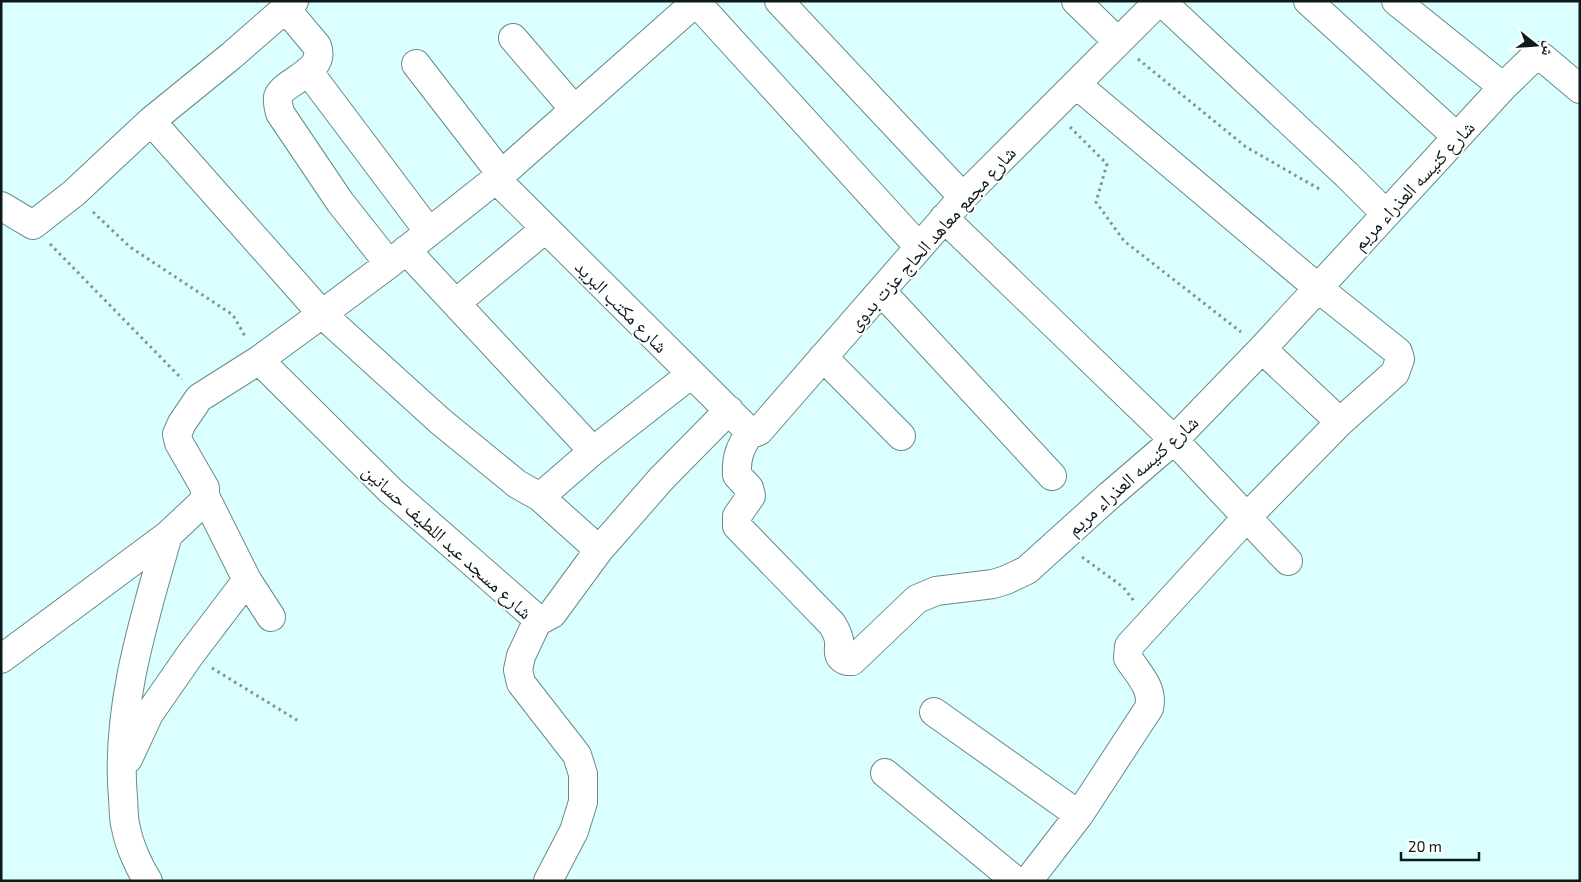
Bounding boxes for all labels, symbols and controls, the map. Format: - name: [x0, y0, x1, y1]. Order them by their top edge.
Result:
- north arrow: [1511, 20, 1561, 70]
- text: ش: [1538, 39, 1559, 59]
- street label: شارع كنيسه العذراء مريم: [1347, 115, 1480, 256]
- street label: شارع مجمع معاهد الحاج عزت بدوى: [842, 141, 1021, 336]
- street label: شارع مكتب البريد: [570, 255, 673, 358]
- street label: شارع كنيسه العذراء مريم: [1062, 410, 1204, 541]
- street label: شارع مسجد عبد اللطيف حسانين: [358, 459, 538, 624]
- scale bar: [1401, 830, 1478, 862]
- text: 20 m: [1408, 837, 1442, 855]

